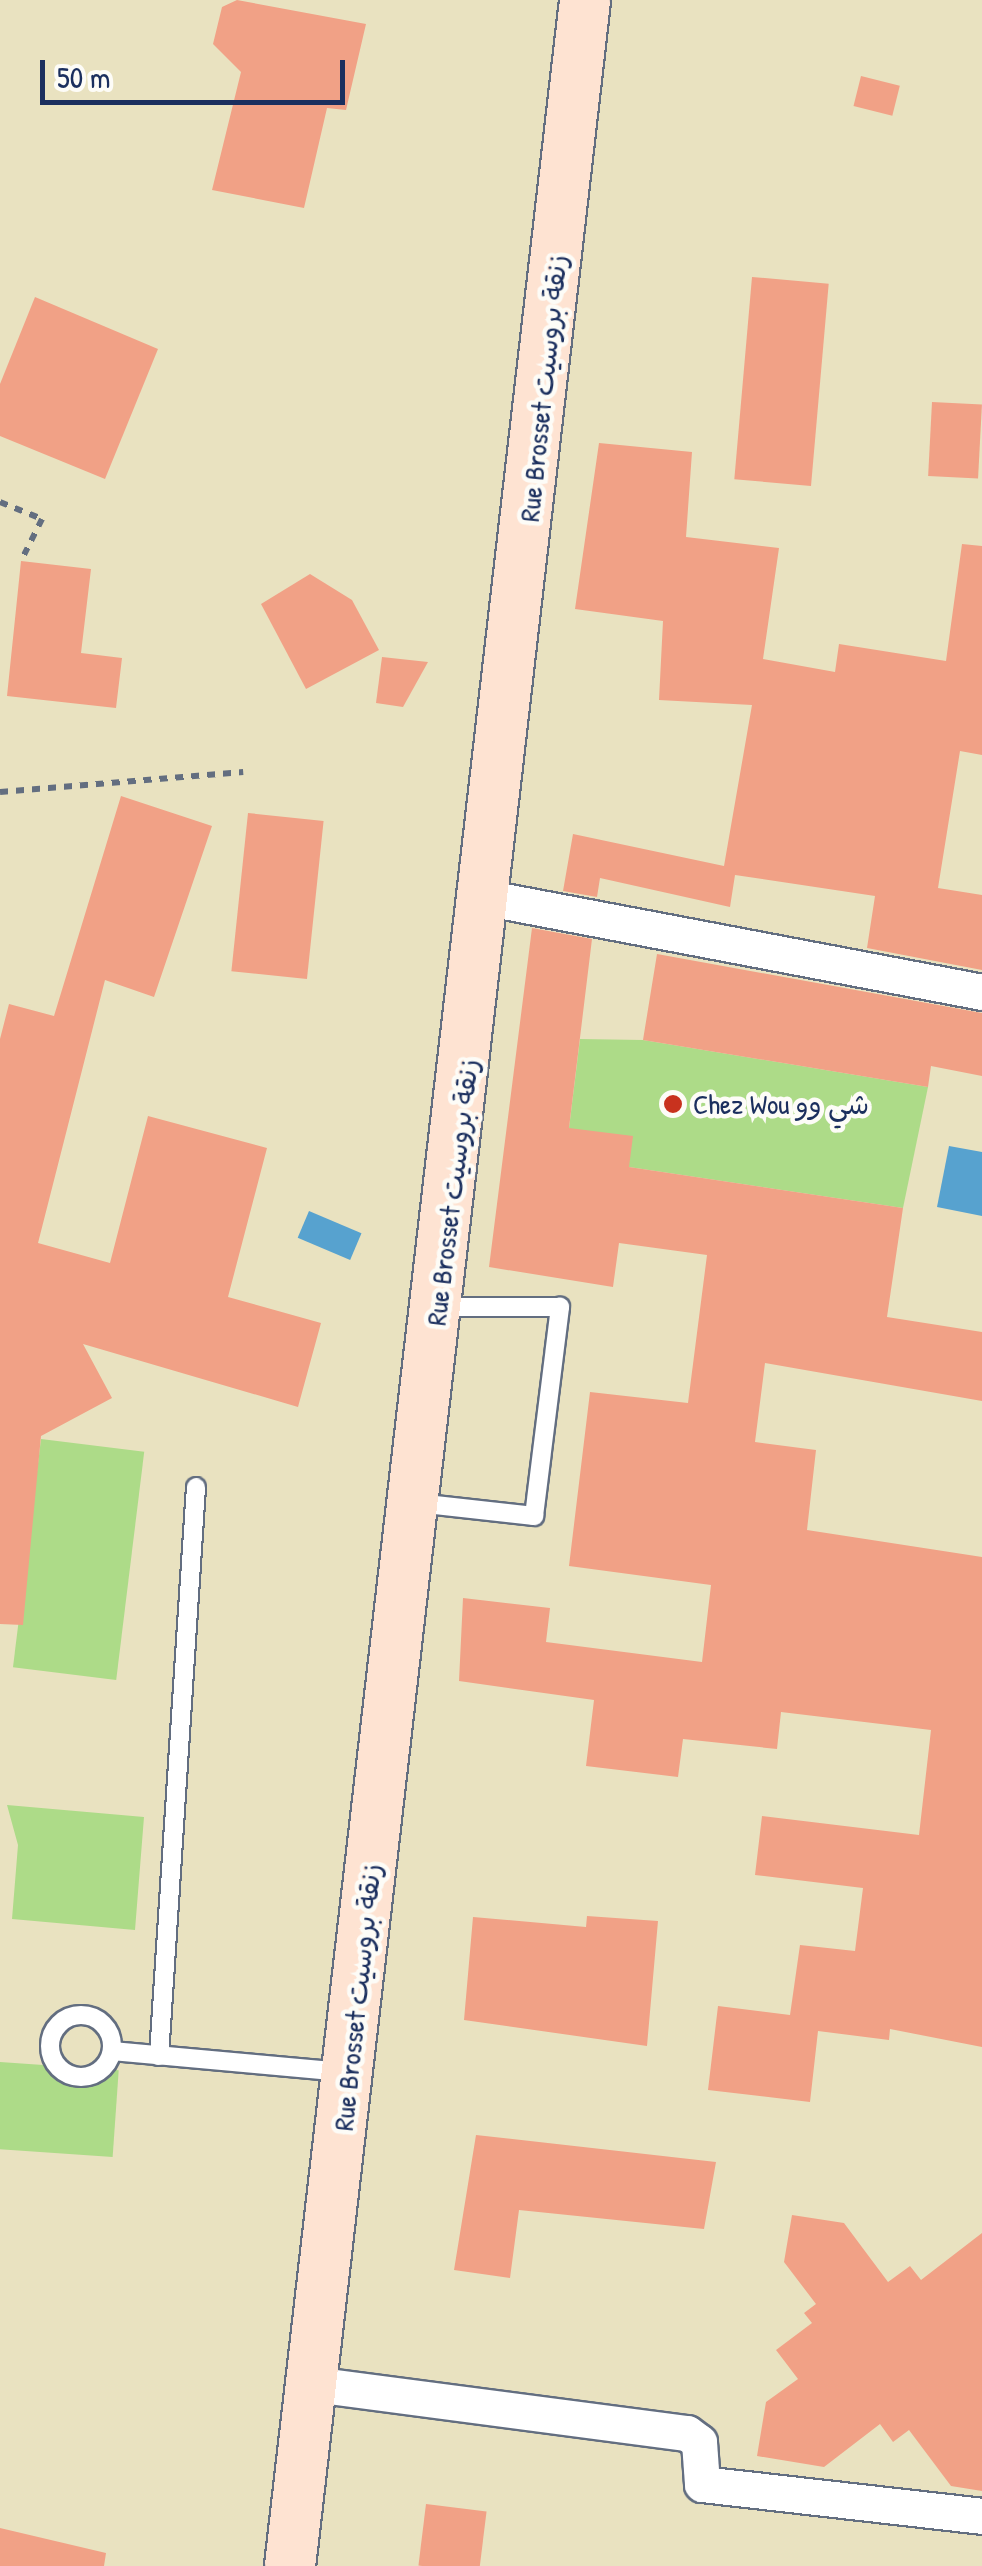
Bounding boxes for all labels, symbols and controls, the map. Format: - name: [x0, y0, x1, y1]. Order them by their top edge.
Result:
- scale bar: [45, 40, 350, 102]
- text: 50 m: [57, 57, 110, 97]
- street label: Rue Brosset زنقة بروسيت: [512, 253, 574, 523]
- street label: Rue Brosset زنقة بروسيت: [419, 1057, 485, 1327]
- place label: Chez Wou شي وو: [693, 1087, 869, 1121]
- marker: Chez Wou شي وو: [662, 1093, 684, 1115]
- street label: Rue Brosset زنقة بروسيت: [326, 1862, 388, 2132]

